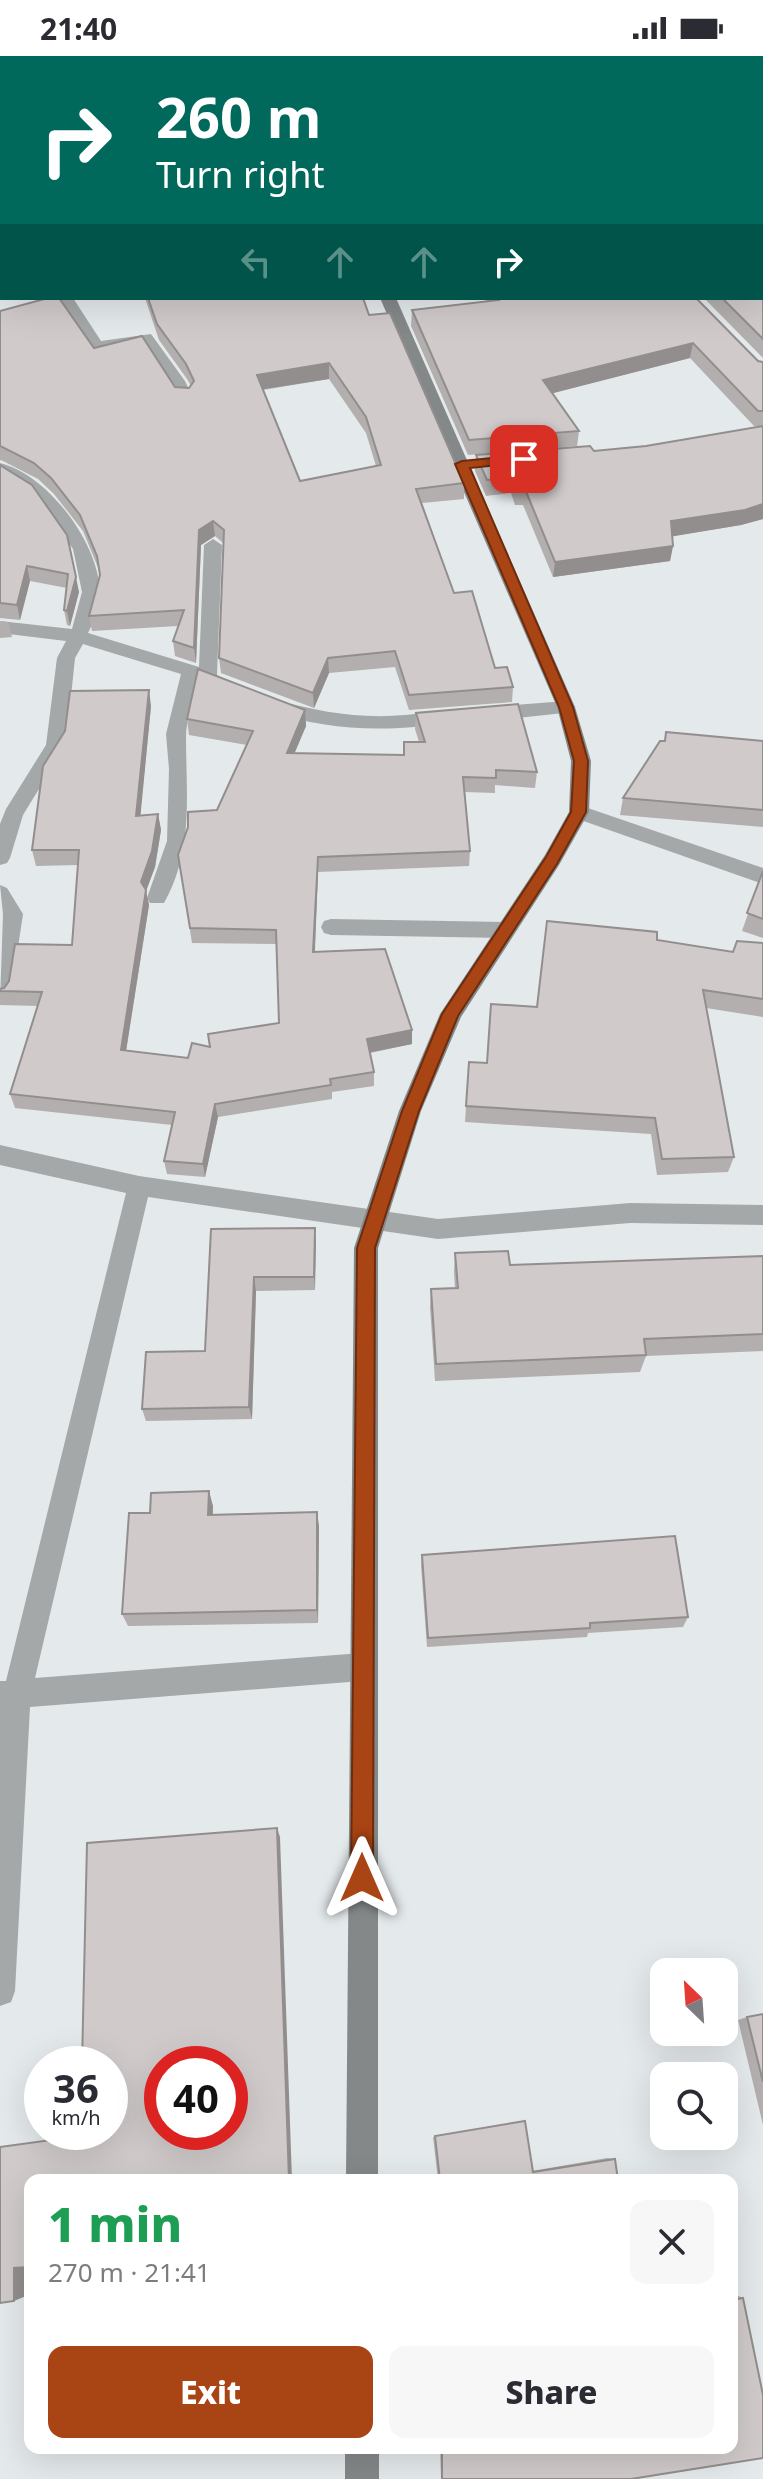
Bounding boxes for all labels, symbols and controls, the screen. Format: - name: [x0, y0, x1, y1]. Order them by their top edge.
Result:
- text: 21:40: [40, 8, 117, 49]
- text: 260 m: [156, 78, 321, 154]
- icon: right: [24, 88, 128, 192]
- text: Turn right: [156, 150, 324, 199]
- icon: left: [234, 240, 278, 284]
- icon: ahead: [318, 240, 362, 284]
- icon: ahead: [402, 240, 446, 284]
- icon: right: [486, 240, 530, 284]
- pin: [490, 425, 558, 493]
- icon: arrive: [502, 437, 546, 481]
- position arrow: [320, 1836, 404, 1920]
- north arrow: [650, 1958, 738, 2046]
- map controls: [650, 1958, 738, 2150]
- speed limit sign: 40: [144, 2046, 248, 2150]
- text: 36: [53, 2060, 99, 2115]
- button: search: [650, 2062, 738, 2150]
- text: km/h: [51, 2104, 101, 2131]
- text: 1 min: [48, 2191, 182, 2256]
- button: close: [630, 2200, 714, 2284]
- text: 270 m · 21:41: [48, 2254, 211, 2290]
- button: Exit: [48, 2346, 373, 2438]
- button: Share: [389, 2346, 714, 2438]

